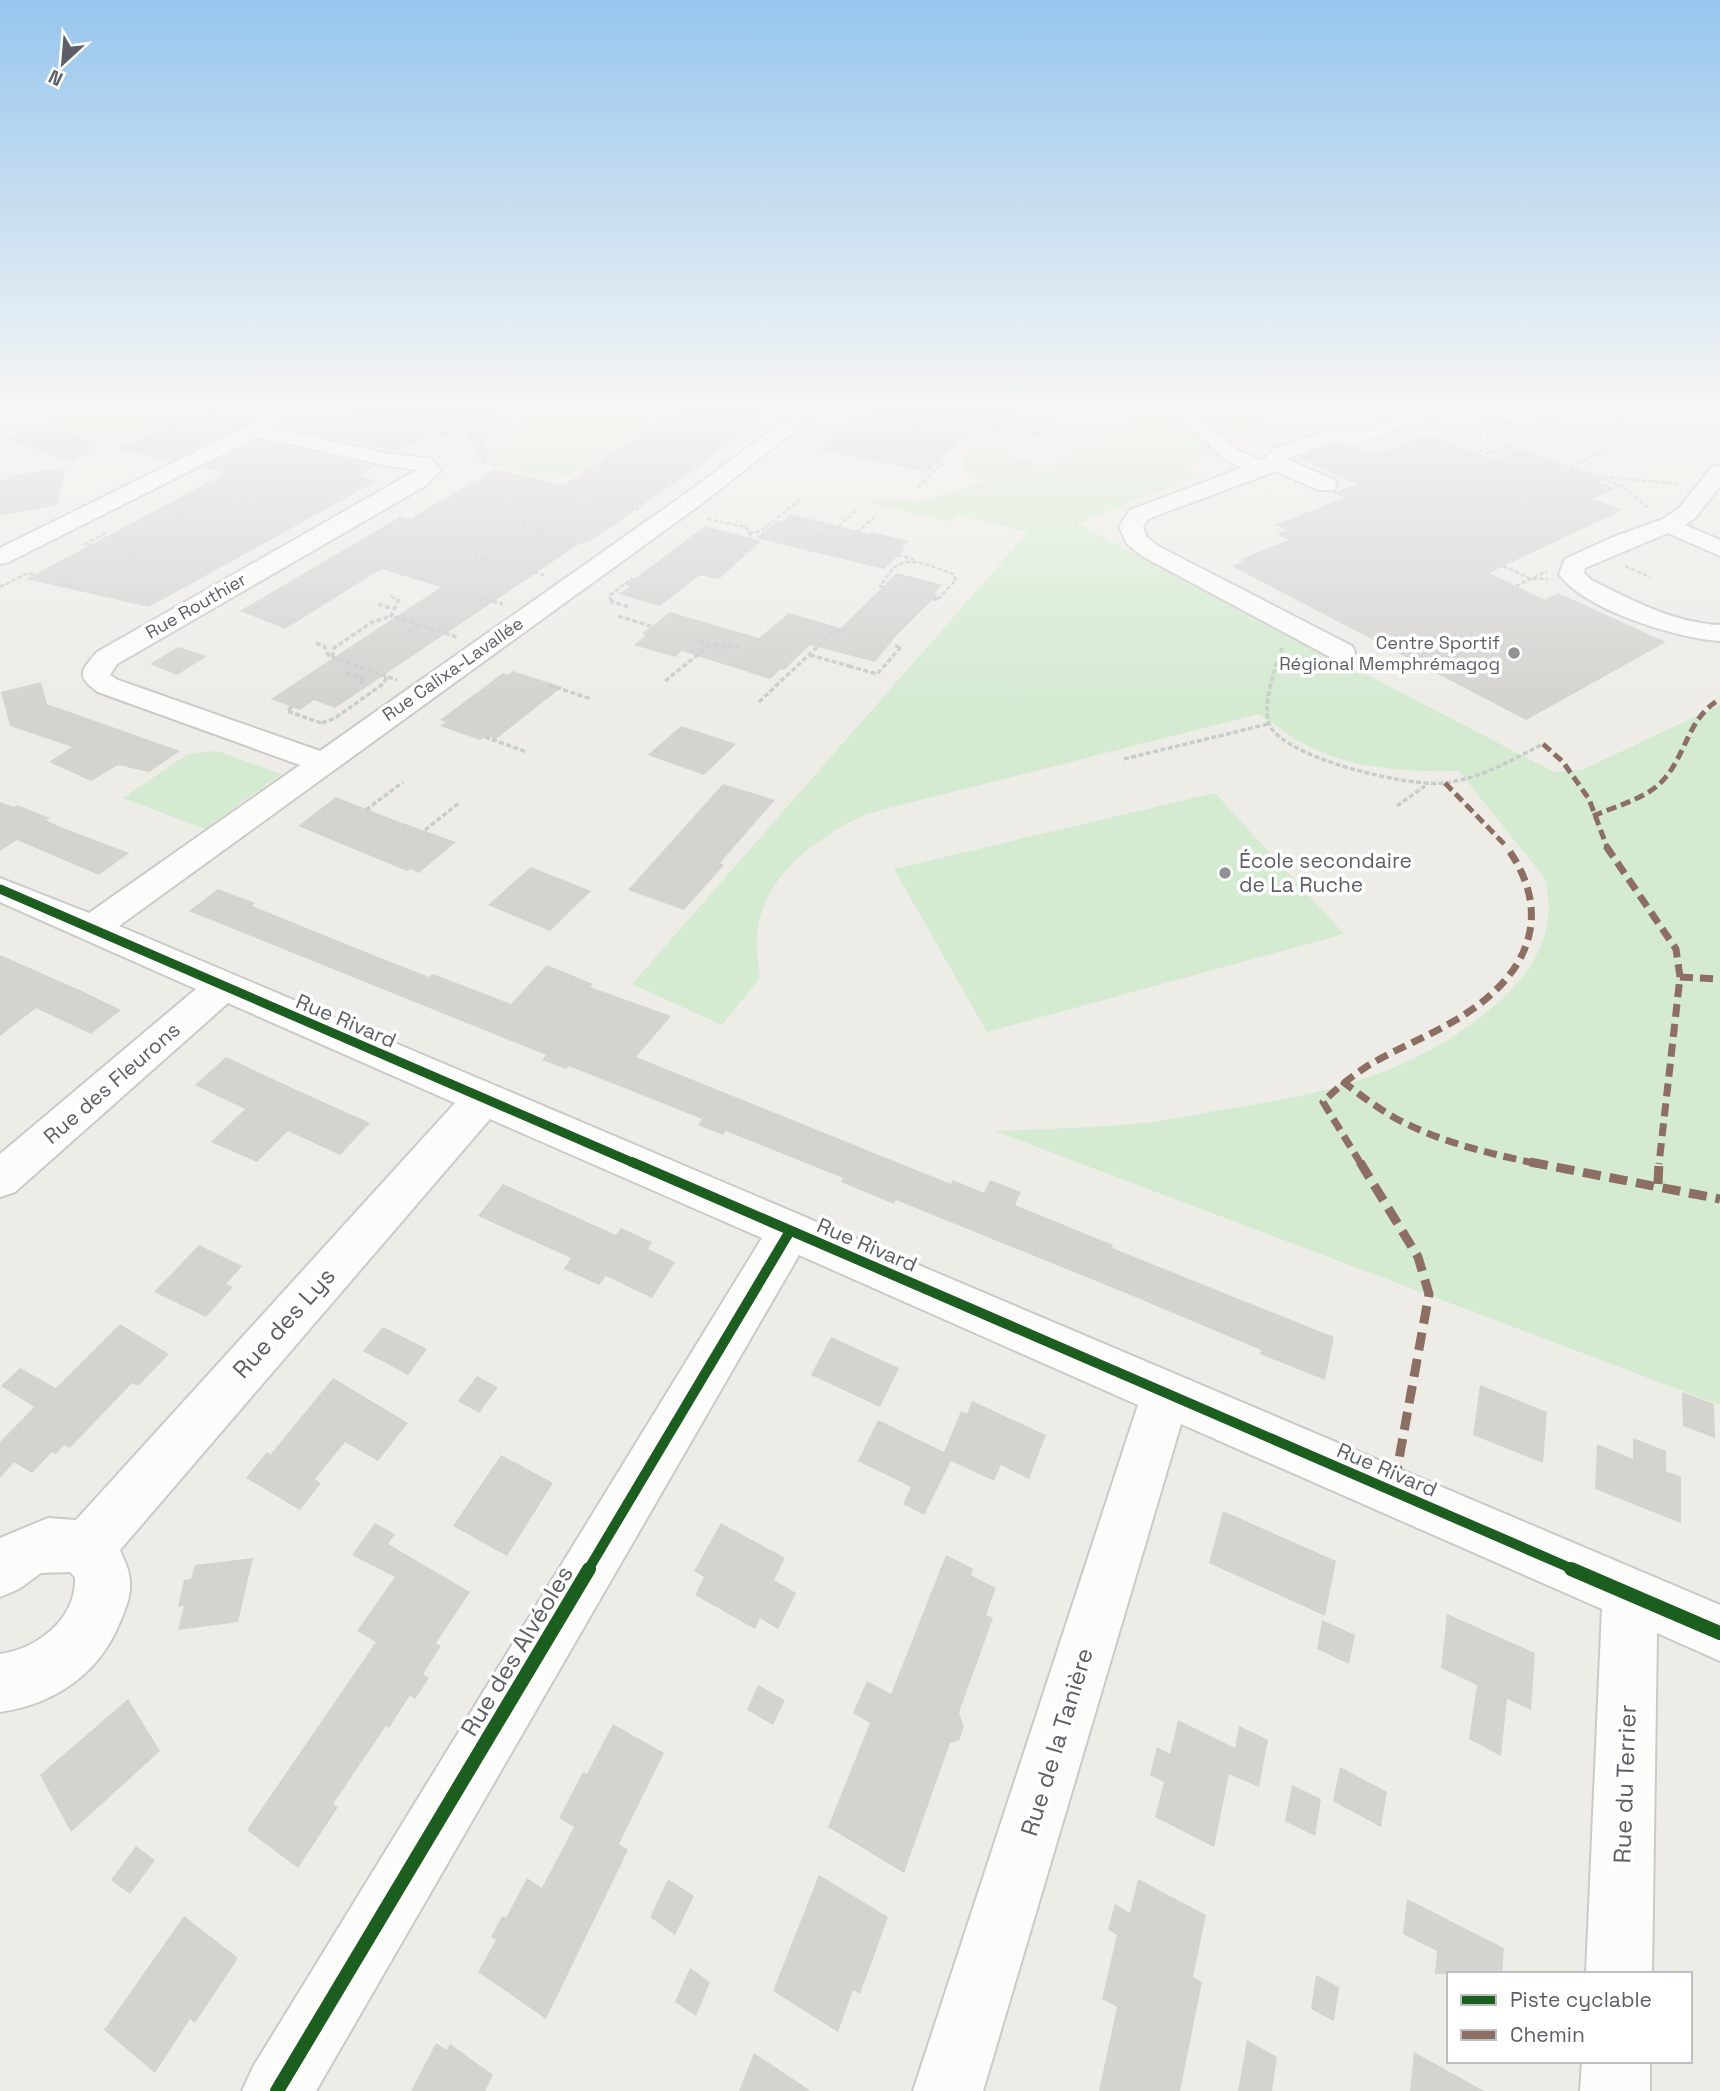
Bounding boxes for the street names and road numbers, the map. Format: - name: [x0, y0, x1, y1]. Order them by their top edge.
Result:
- street label: Rue Routhier: [141, 567, 250, 644]
- street label: Rue Calixa-Lavallée: [378, 611, 528, 726]
- street label: Rue Rivard: [292, 987, 400, 1054]
- street label: Rue des Fleurons: [38, 1016, 186, 1149]
- street label: Rue Rivard: [813, 1211, 921, 1278]
- street label: Rue des Lys: [226, 1261, 342, 1385]
- street label: Rue Rivard: [1333, 1436, 1441, 1503]
- street label: Rue des Alvéoles: [453, 1560, 580, 1742]
- street label: Rue de la Tanière: [1013, 1644, 1100, 1839]
- street label: Rue du Terrier: [1606, 1704, 1643, 1864]

